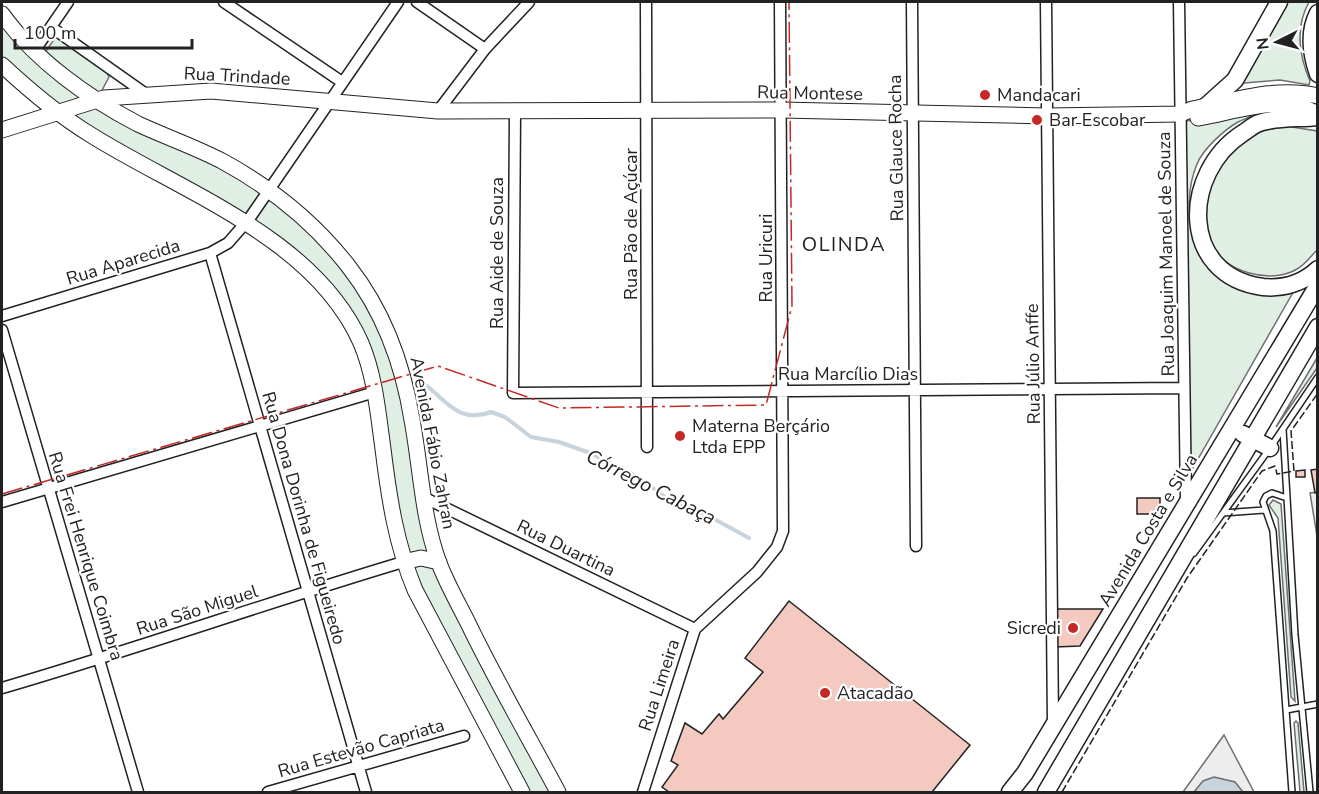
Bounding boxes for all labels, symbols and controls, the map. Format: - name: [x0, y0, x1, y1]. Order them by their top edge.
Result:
- scale bar: [15, 12, 192, 50]
- north arrow: [1247, 12, 1307, 72]
- text: 100 m: [24, 21, 76, 45]
- text: N: [1252, 36, 1275, 51]
- street label: Rua Trindade: [183, 61, 291, 91]
- street label: Rua Glauce Rocha: [883, 74, 909, 222]
- street label: Rua Montese: [757, 80, 863, 106]
- place label: Mandacari: [997, 83, 1081, 107]
- marker: Mandacari: [978, 88, 992, 102]
- place label: Bar Escobar: [1049, 108, 1146, 132]
- marker: Bar Escobar: [1030, 113, 1044, 127]
- street label: Rua Joaquim Manoel de Souza: [1152, 131, 1180, 377]
- street label: Rua Pão de Açúcar: [619, 148, 643, 300]
- street label: Rua Aide de Souza: [485, 177, 509, 329]
- street label: Rua Uricuri: [754, 213, 778, 303]
- district label: OLINDA: [802, 231, 886, 258]
- street label: Rua Aparecida: [63, 233, 183, 291]
- street label: Rua Júlio Anffe: [1020, 303, 1046, 425]
- street label: Avenida Fábio Zahran: [405, 355, 461, 531]
- street label: Rua Marcílio Dias: [778, 362, 918, 386]
- street label: Rua Dona Dorinha de Figueiredo: [256, 389, 352, 647]
- place label: Materna Berçário Ltda EPP: [692, 414, 830, 459]
- marker: Materna Berçário Ltda EPP: [673, 429, 687, 443]
- water label: Córrego Cabaça: [581, 443, 721, 531]
- street label: Rua Frei Henrique Coimbra: [43, 449, 129, 663]
- street label: Avenida Costa e Silva: [1093, 449, 1203, 611]
- street label: Rua Duartina: [513, 514, 619, 582]
- street label: Rua São Miguel: [133, 579, 262, 641]
- place label: Sicredi: [1007, 616, 1061, 640]
- marker: Sicredi: [1066, 621, 1080, 635]
- street label: Rua Limeira: [633, 636, 685, 734]
- place label: Atacadão: [837, 681, 914, 705]
- marker: Atacadão: [818, 686, 832, 700]
- street label: Rua Estevão Capriata: [275, 713, 447, 783]

